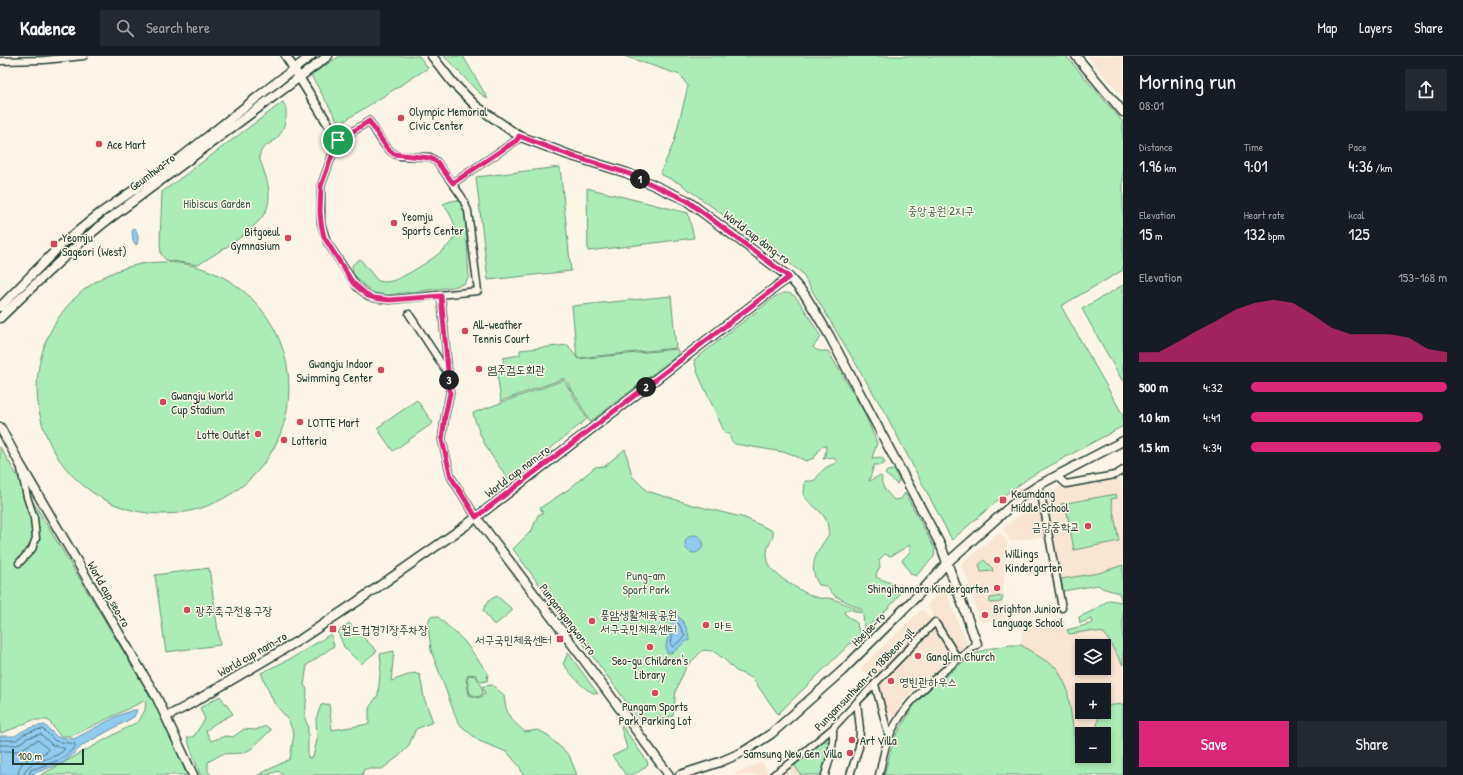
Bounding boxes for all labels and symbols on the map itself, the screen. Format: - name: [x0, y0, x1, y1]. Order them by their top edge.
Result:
- place label: Olympic Memorial Civic Center: [409, 103, 488, 134]
- marker: Olympic Memorial Civic Center: [396, 113, 406, 123]
- pin: [321, 123, 355, 157]
- place label: Ace Mart: [107, 136, 147, 153]
- marker: Ace Mart: [94, 139, 104, 149]
- street label: Geumhwa-ro: [126, 149, 178, 195]
- pin: 1: [630, 169, 650, 189]
- park label: Hibiscus Garden: [183, 195, 251, 212]
- park label: 중앙공원 2지구: [908, 202, 974, 219]
- street label: World cup dong-ro: [720, 206, 794, 268]
- place label: Yeomju Sports Center: [402, 208, 464, 239]
- marker: Yeomju Sports Center: [389, 218, 399, 228]
- place label: Bitgoeul Gymnasium: [231, 223, 281, 254]
- place label: Yeomju Sageori (West): [62, 229, 127, 260]
- marker: Bitgoeul Gymnasium: [283, 233, 293, 243]
- marker: Yeomju Sageori (West): [49, 239, 59, 249]
- place label: All-weather Tennis Court: [473, 316, 530, 347]
- marker: All-weather Tennis Court: [460, 326, 470, 336]
- place label: Gwangju Indoor Swimming Center: [296, 355, 373, 386]
- place label: 염주검도회관: [487, 361, 545, 378]
- marker: 염주검도회관: [474, 364, 484, 374]
- marker: Gwangju Indoor Swimming Center: [376, 365, 386, 375]
- pin: 3: [439, 370, 459, 390]
- pin: 2: [636, 377, 656, 397]
- place label: Gwangju World Cup Stadium: [171, 387, 233, 418]
- marker: Gwangju World Cup Stadium: [158, 397, 168, 407]
- place label: LOTTE Mart: [308, 414, 360, 431]
- marker: LOTTE Mart: [295, 417, 305, 427]
- place label: Lotte Outlet: [197, 426, 251, 443]
- marker: Lotte Outlet: [253, 429, 263, 439]
- place label: Lotteria: [292, 432, 327, 449]
- marker: Lotteria: [279, 435, 289, 445]
- street label: World cup nam-ro: [481, 441, 553, 501]
- place label: Keumdang Middle School: [1011, 485, 1070, 516]
- marker: Keumdang Middle School: [998, 495, 1008, 505]
- place label: 금당중학교: [1032, 518, 1080, 535]
- marker: 금당중학교: [1083, 521, 1093, 531]
- place label: Willings Kindergarten: [1005, 545, 1062, 576]
- marker: Willings Kindergarten: [992, 555, 1002, 565]
- street label: World cup seo-ro: [83, 558, 135, 630]
- park label: Pung-am Sport Park: [622, 567, 670, 598]
- street label: Pungamgongwon-ro: [536, 580, 601, 658]
- place label: Shingihannara Kindergarten: [867, 580, 989, 597]
- marker: Shingihannara Kindergarten: [992, 583, 1002, 593]
- place label: Brighton Junior Language School: [993, 600, 1064, 631]
- place label: 광주축구전용구장: [195, 602, 273, 619]
- marker: 광주축구전용구장: [182, 605, 192, 615]
- place label: 풍암생활체육공원 서구국민체육센터: [600, 606, 677, 637]
- street label: Hoejae-ro: [847, 608, 889, 650]
- marker: Brighton Junior Language School: [980, 610, 990, 620]
- marker: 풍암생활체육공원 서구국민체육센터: [587, 616, 597, 626]
- place label: 마트: [714, 617, 733, 634]
- marker: 마트: [701, 620, 711, 630]
- place label: 월드컵경기장주차장: [341, 621, 428, 638]
- street label: Pungamsunhwan-ro 188beon-gil: [810, 623, 918, 734]
- marker: 월드컵경기장주차장: [328, 624, 338, 634]
- street label: World cup nam-ro: [214, 627, 290, 681]
- place label: 서구국민체육센터: [475, 631, 552, 648]
- marker: 서구국민체육센터: [555, 634, 565, 644]
- marker: Seo-gu Children's Library: [645, 642, 655, 652]
- place label: Ganglim Church: [926, 648, 995, 665]
- marker: Ganglim Church: [913, 651, 923, 661]
- place label: Seo-gu Children's Library: [612, 652, 689, 683]
- place label: 영빈관하우스: [899, 673, 957, 690]
- marker: 영빈관하우스: [886, 676, 896, 686]
- marker: Pungam Sports Park Parking Lot: [650, 688, 660, 698]
- place label: Pungam Sports Park Parking Lot: [619, 698, 692, 729]
- place label: Art Villa: [860, 732, 897, 749]
- marker: Art Villa: [847, 735, 857, 745]
- place label: Samsung New Gen Villa: [743, 745, 842, 762]
- scale bar: [12, 747, 84, 766]
- marker: Samsung New Gen Villa: [845, 748, 855, 758]

